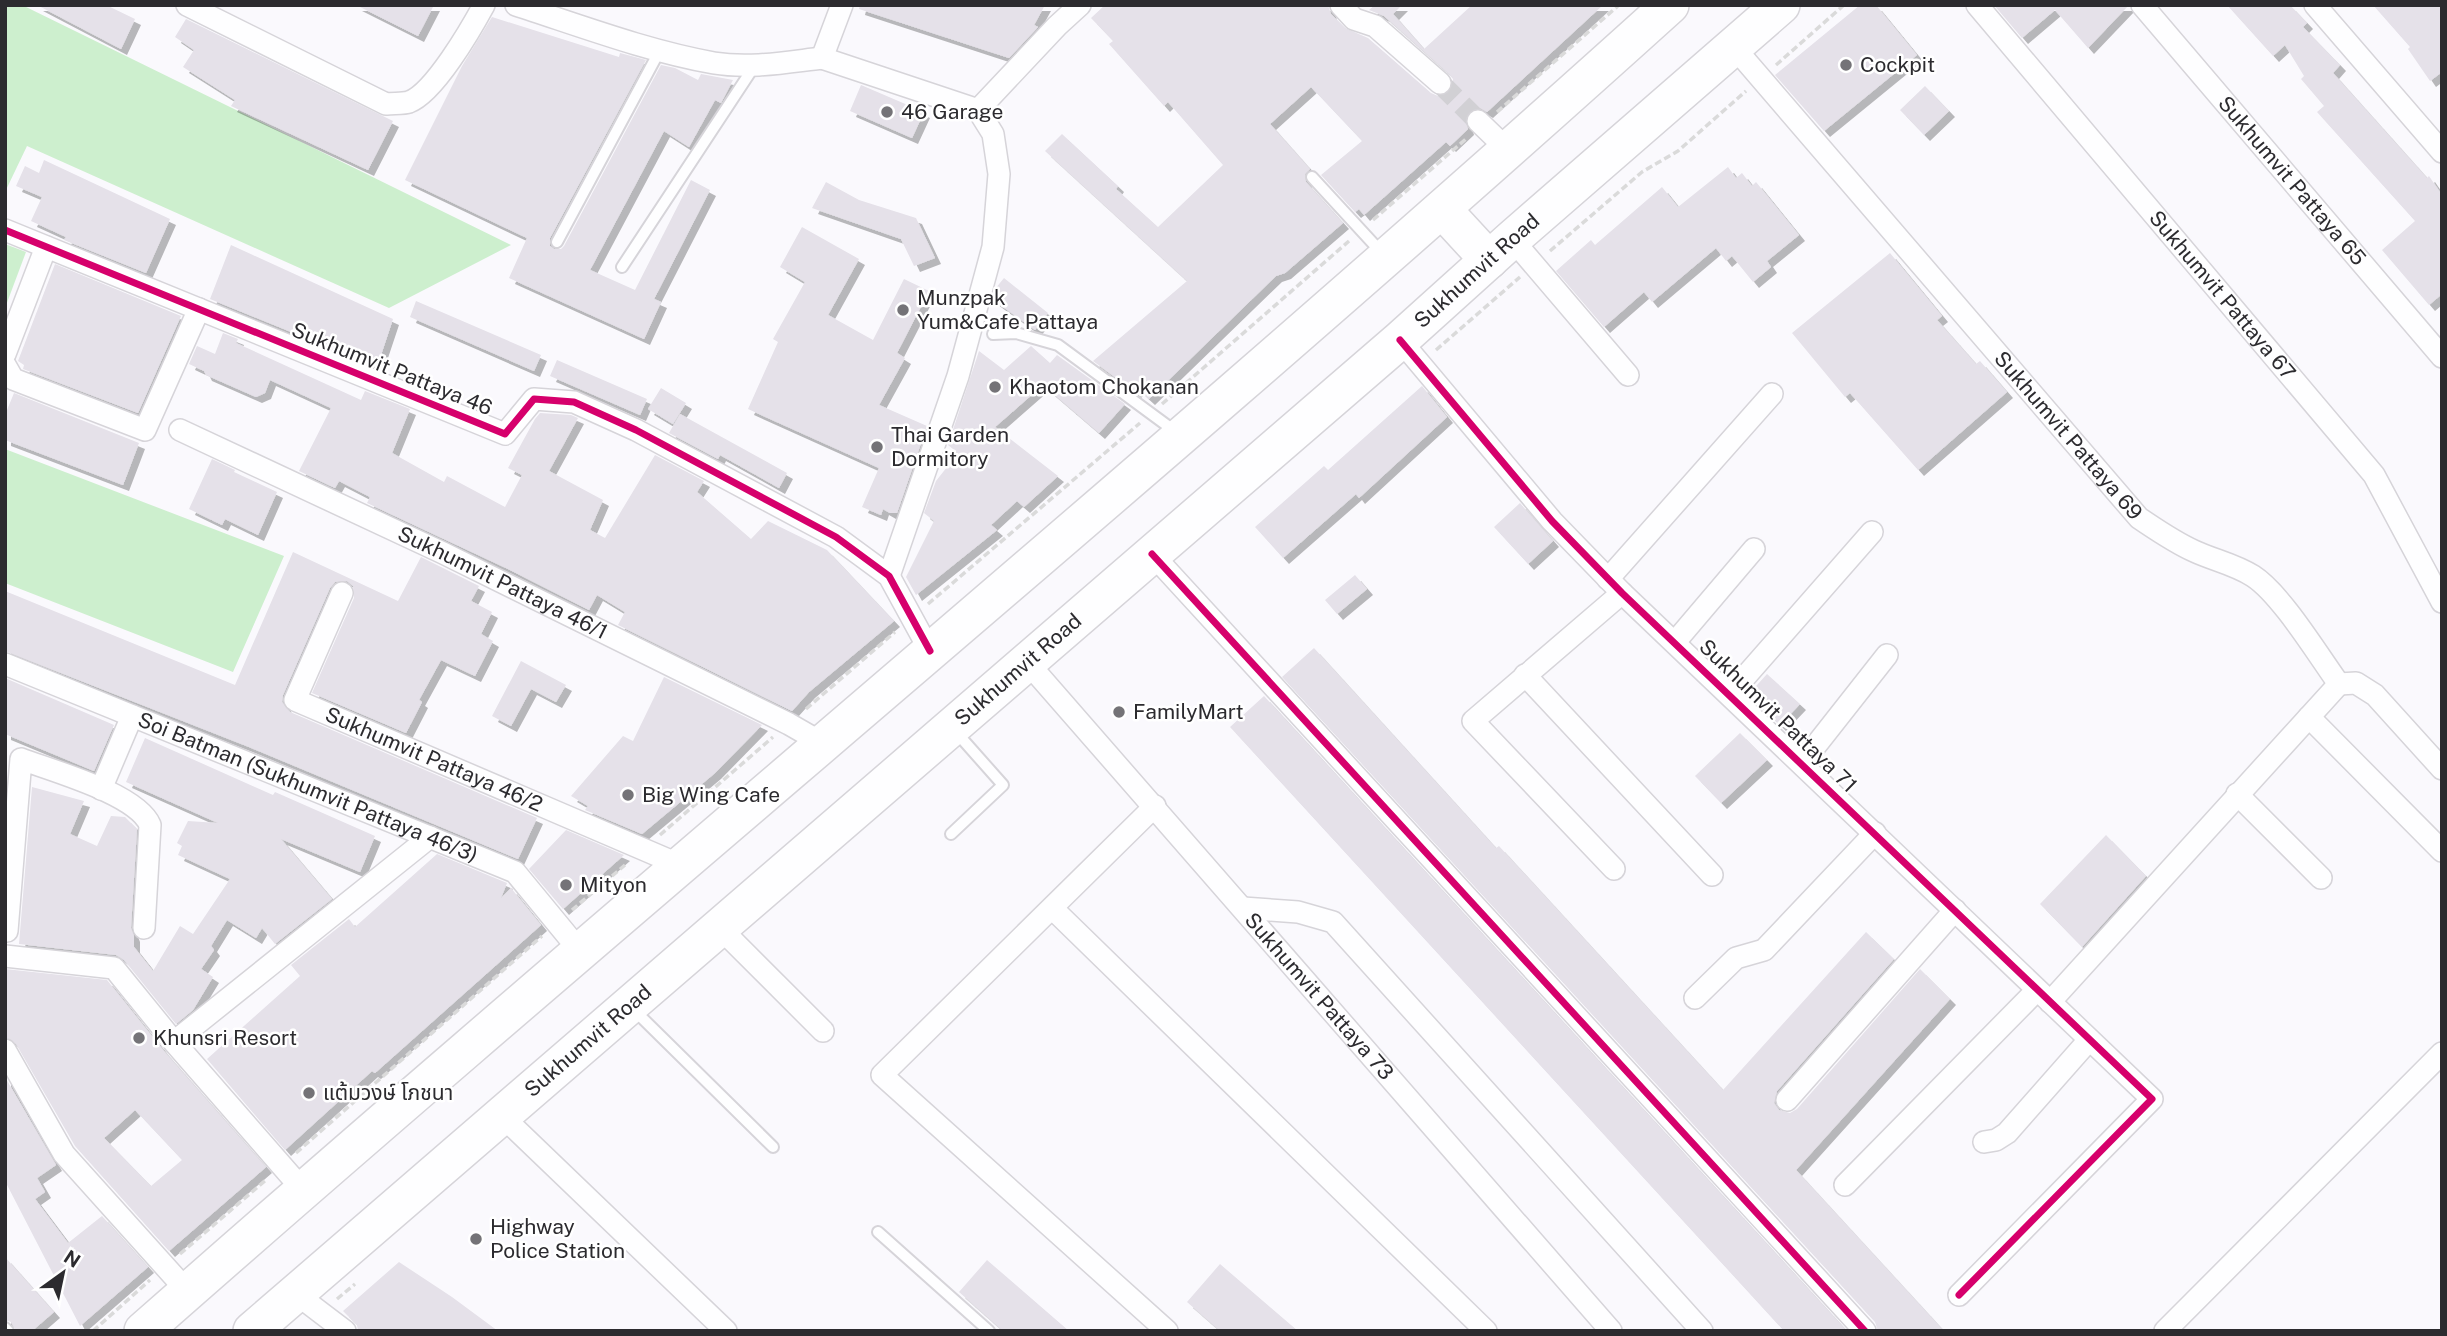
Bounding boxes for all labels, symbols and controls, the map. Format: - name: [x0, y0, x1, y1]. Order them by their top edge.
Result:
- place label: Cockpit: [1860, 52, 1935, 77]
- marker: Cockpit: [1838, 57, 1854, 73]
- street label: Sukhumvit Pattaya 65: [2213, 91, 2371, 270]
- place label: 46 Garage: [901, 99, 1003, 124]
- marker: 46 Garage: [879, 104, 895, 120]
- street label: Sukhumvit Pattaya 67: [2144, 205, 2301, 385]
- street label: Sukhumvit Road: [1409, 208, 1544, 333]
- place label: Munzpak Yum&Cafe Pattaya: [917, 285, 1098, 334]
- marker: Munzpak Yum&Cafe Pattaya: [895, 302, 911, 318]
- street label: Sukhumvit Pattaya 46: [288, 317, 496, 420]
- street label: Sukhumvit Pattaya 69: [1989, 346, 2148, 525]
- place label: Khaotom Chokanan: [1009, 374, 1199, 399]
- marker: Khaotom Chokanan: [987, 379, 1003, 395]
- place label: Thai Garden Dormitory: [891, 422, 1009, 471]
- marker: Thai Garden Dormitory: [869, 439, 885, 455]
- street label: Sukhumvit Pattaya 46/1: [394, 521, 612, 644]
- street label: Sukhumvit Road: [949, 608, 1086, 731]
- street label: Sukhumvit Pattaya 71: [1694, 634, 1862, 797]
- place label: FamilyMart: [1133, 699, 1244, 724]
- street label: Sukhumvit Pattaya 46/2: [321, 701, 547, 817]
- marker: FamilyMart: [1111, 704, 1127, 720]
- street label: Soi Batman (Sukhumvit Pattaya 46/3): [134, 707, 482, 867]
- place label: Big Wing Cafe: [642, 782, 780, 807]
- marker: Big Wing Cafe: [620, 787, 636, 803]
- place label: Mityon: [580, 872, 647, 897]
- marker: Mityon: [558, 877, 574, 893]
- street label: Sukhumvit Pattaya 73: [1240, 907, 1399, 1085]
- street label: Sukhumvit Road: [519, 979, 656, 1102]
- place label: Khunsri Resort: [153, 1025, 297, 1050]
- marker: Khunsri Resort: [131, 1030, 147, 1046]
- place label: แต้มวงษ์ โภชนา: [323, 1080, 453, 1105]
- marker: แต้มวงษ์ โภชนา: [301, 1085, 317, 1101]
- place label: Highway Police Station: [490, 1214, 625, 1263]
- marker: Highway Police Station: [468, 1231, 484, 1247]
- north arrow: [28, 1238, 98, 1308]
- text: N: [60, 1245, 84, 1272]

